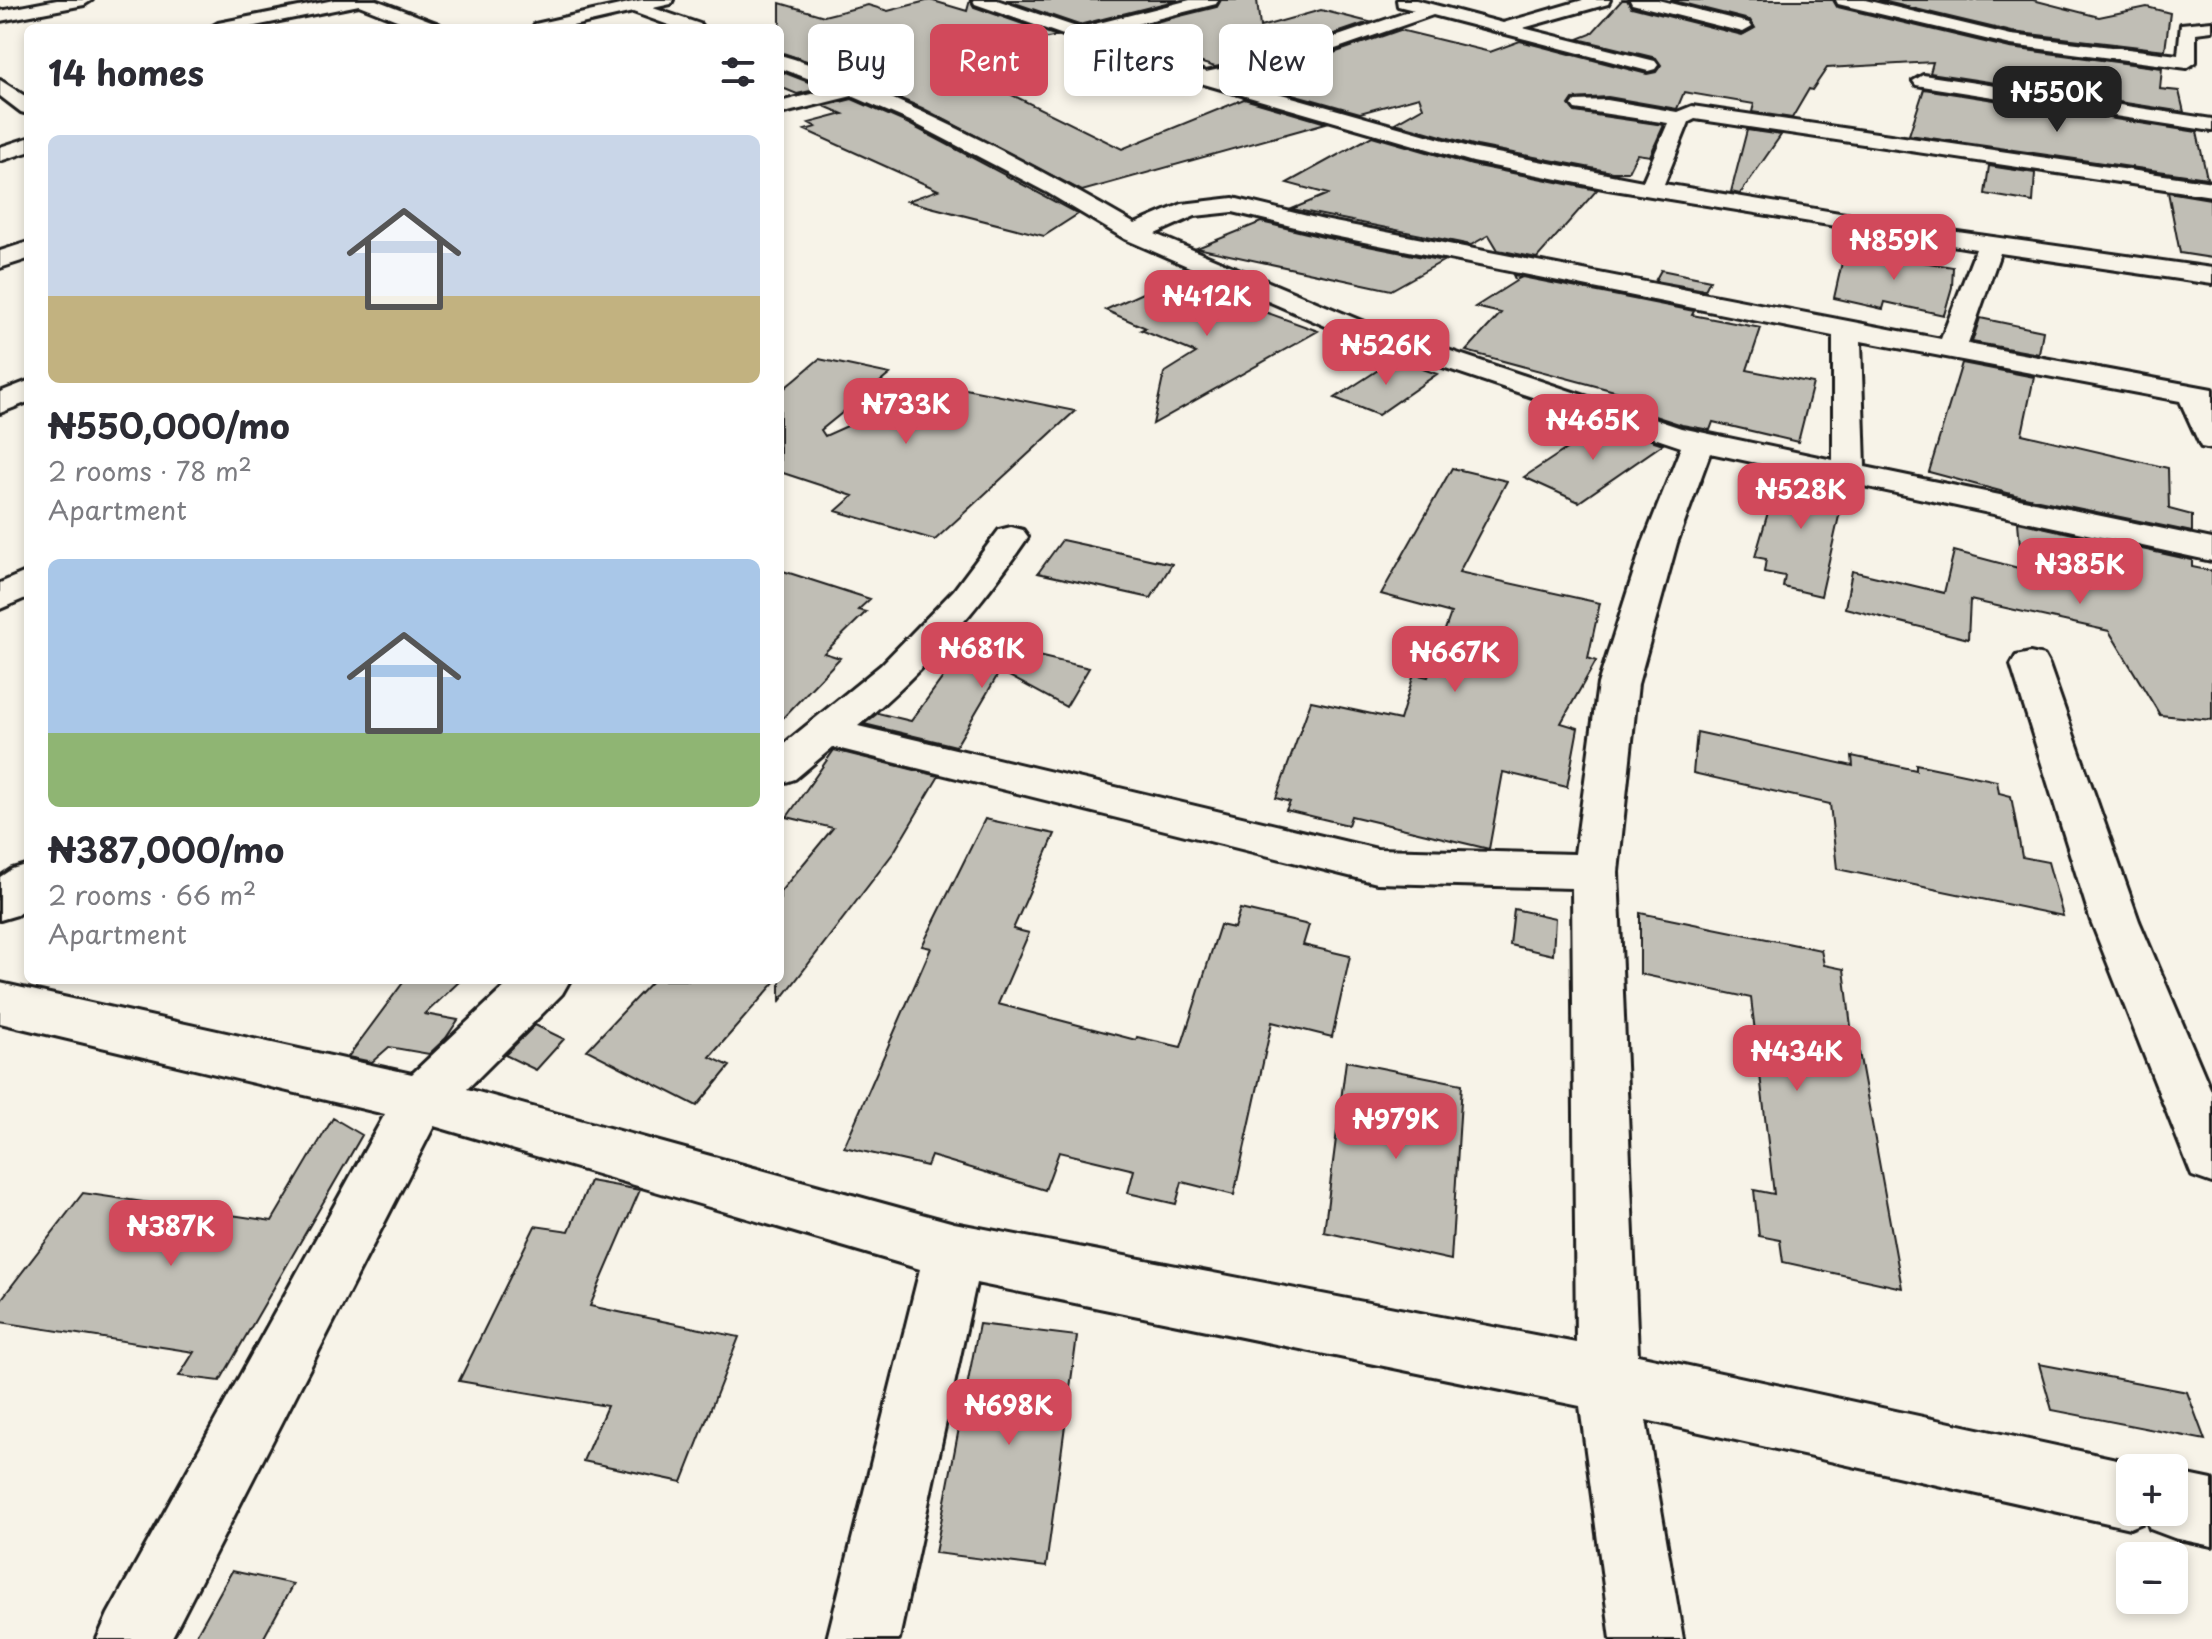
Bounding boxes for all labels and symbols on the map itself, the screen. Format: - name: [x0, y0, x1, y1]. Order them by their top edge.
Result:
- pin: ₦550K: [2001, 66, 2113, 134]
- pin: ₦859K: [1838, 214, 1950, 282]
- pin: ₦412K: [1151, 270, 1263, 338]
- pin: ₦526K: [1330, 319, 1442, 387]
- pin: ₦733K: [850, 378, 962, 446]
- pin: ₦465K: [1537, 394, 1649, 462]
- pin: ₦528K: [1745, 463, 1857, 531]
- pin: ₦385K: [2024, 538, 2136, 606]
- pin: ₦681K: [926, 622, 1038, 690]
- pin: ₦667K: [1399, 626, 1511, 694]
- pin: ₦434K: [1741, 1025, 1853, 1093]
- pin: ₦979K: [1340, 1093, 1452, 1161]
- pin: ₦387K: [115, 1200, 227, 1268]
- pin: ₦698K: [953, 1379, 1065, 1447]

